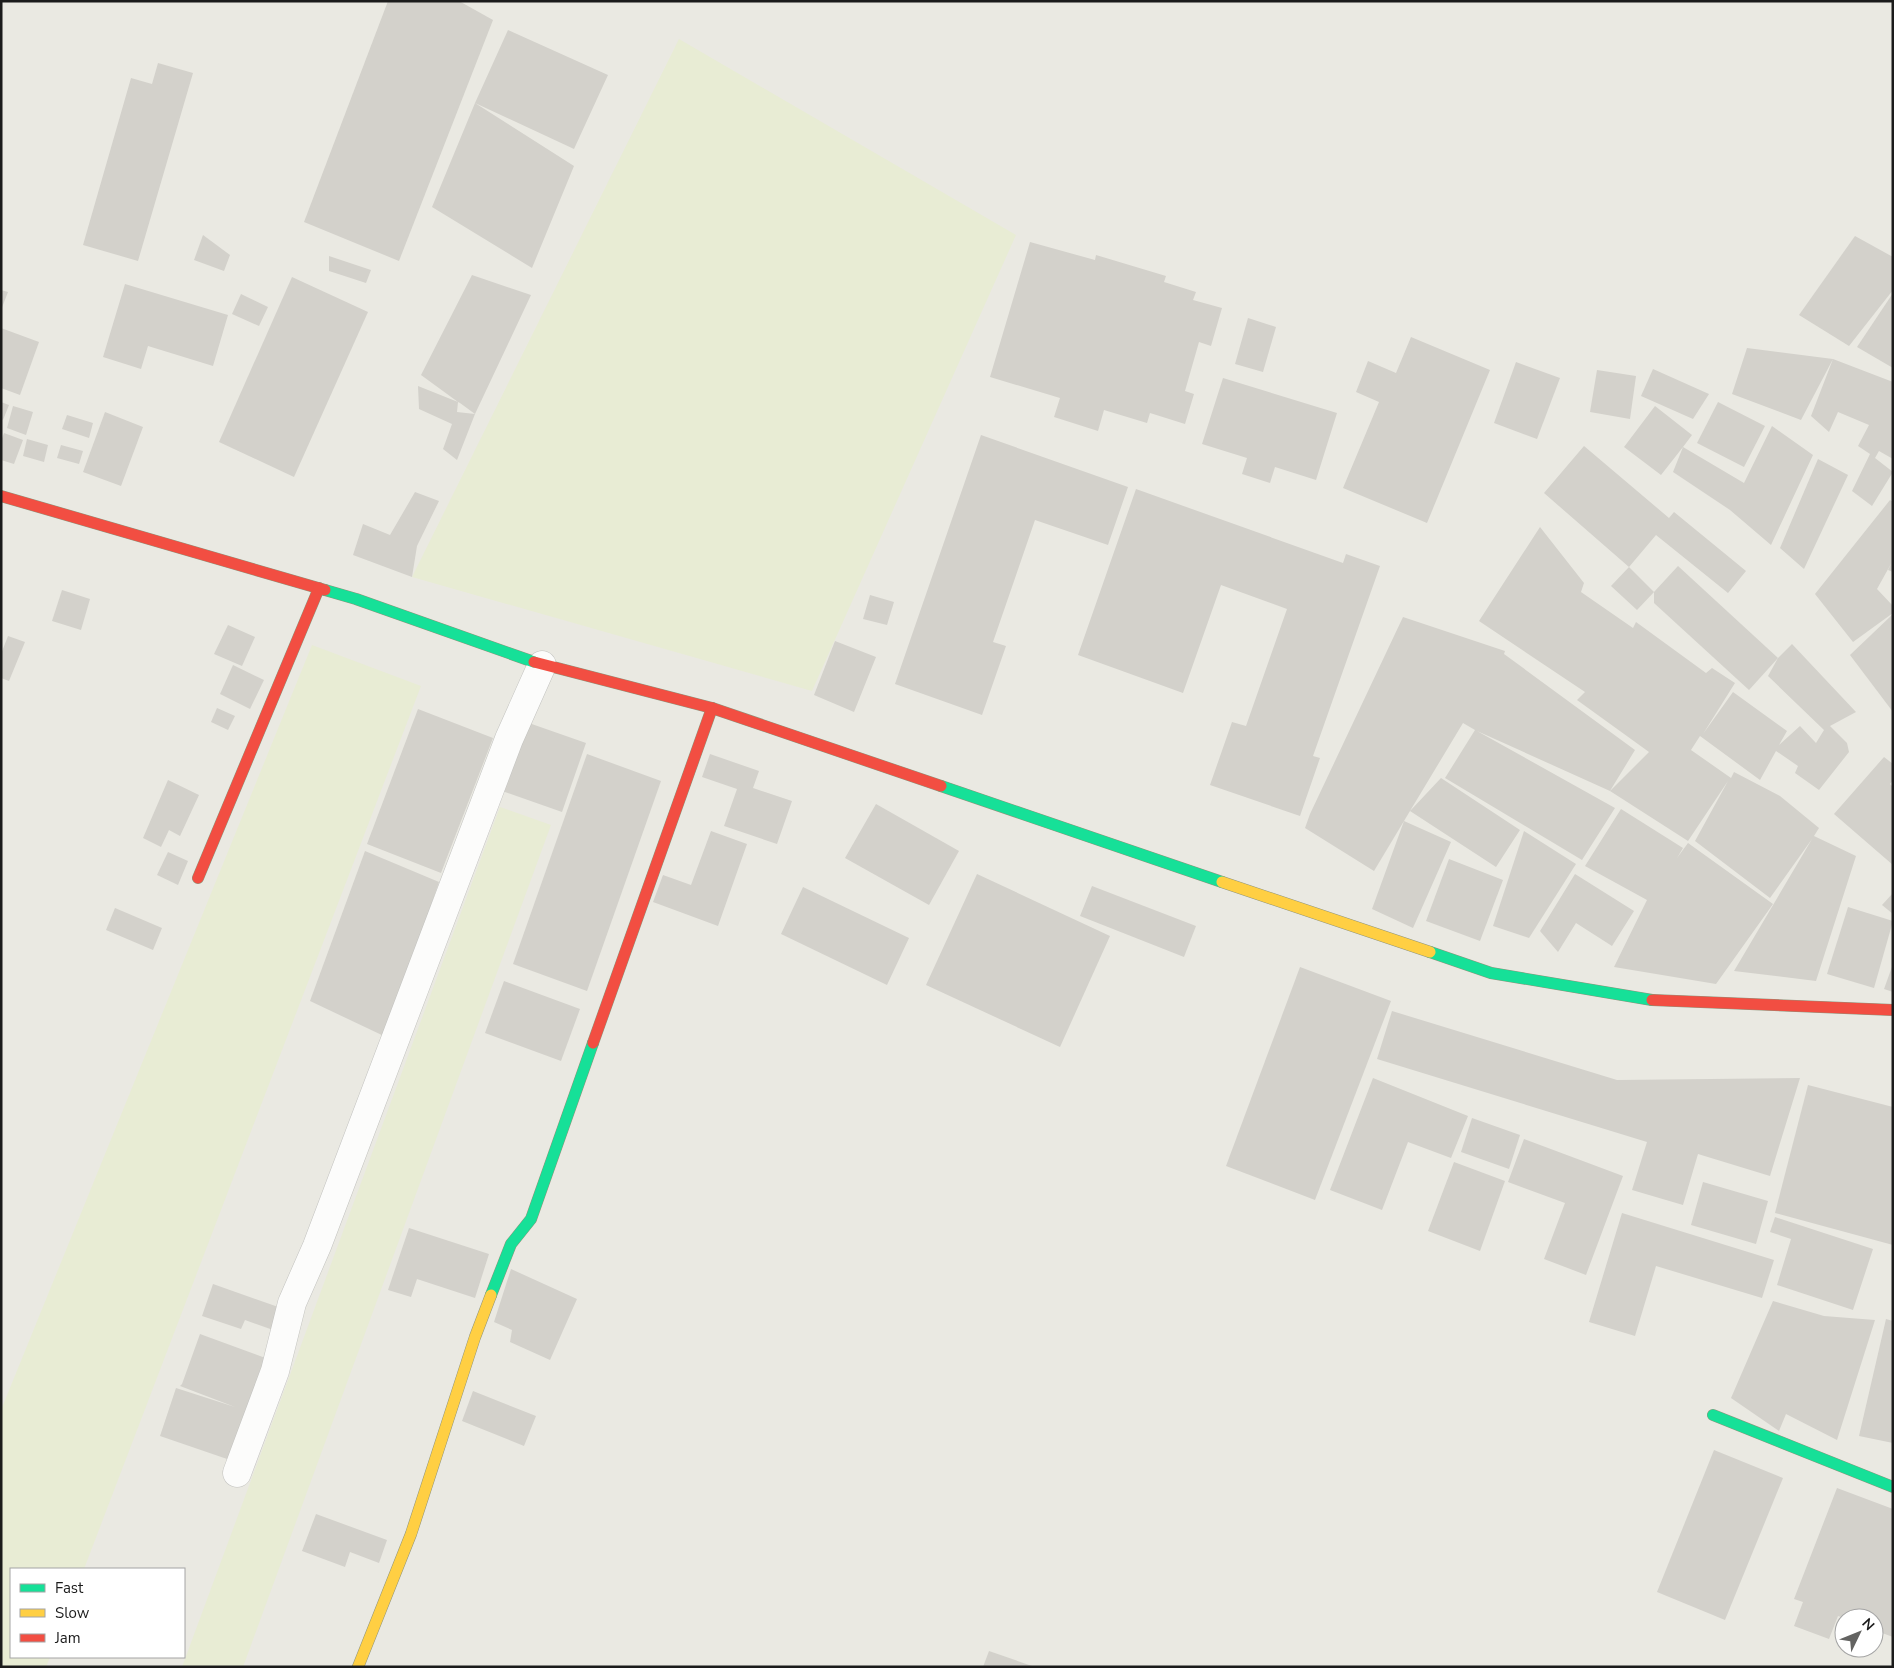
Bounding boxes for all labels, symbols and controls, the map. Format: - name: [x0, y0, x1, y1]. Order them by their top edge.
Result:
- legend: [10, 1568, 185, 1658]
- text: Fast: [55, 1578, 84, 1598]
- text: Slow: [55, 1603, 90, 1623]
- north arrow: [1834, 1608, 1884, 1658]
- text: N: [1858, 1614, 1879, 1635]
- text: Jam: [54, 1628, 81, 1648]

